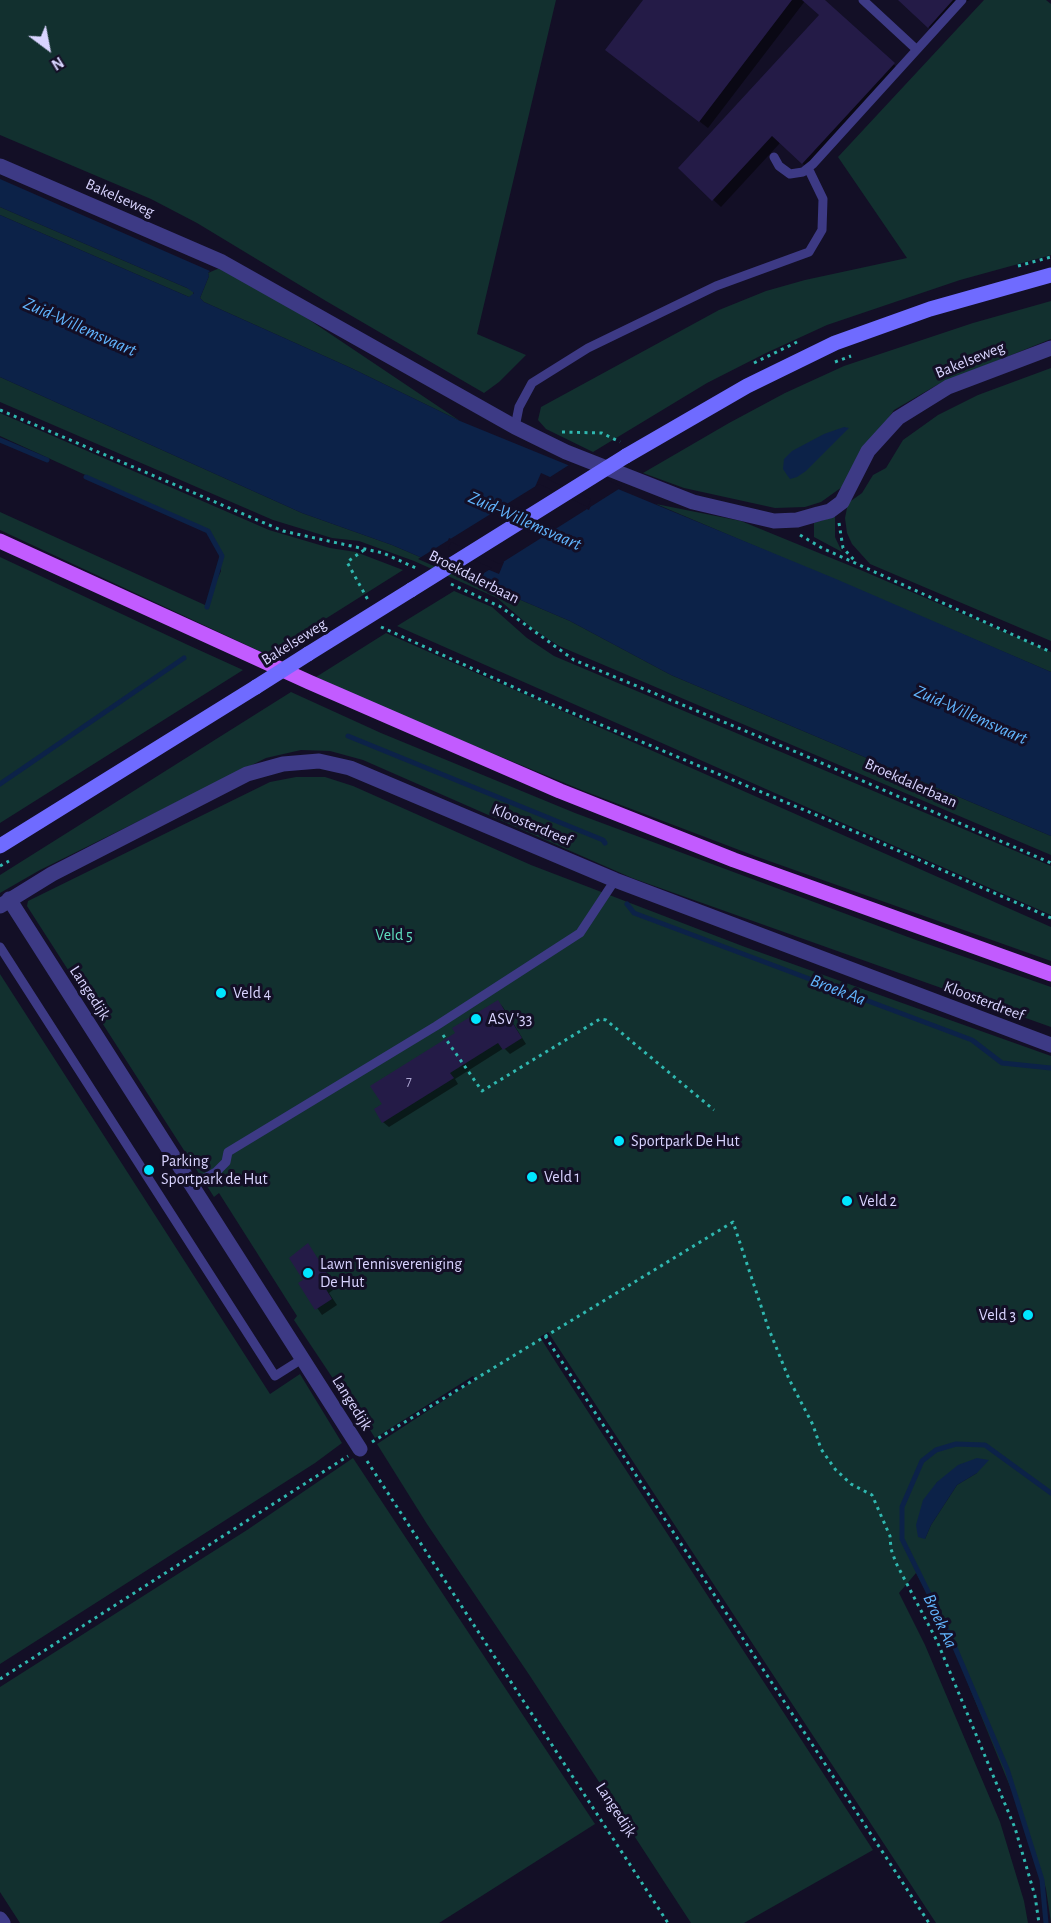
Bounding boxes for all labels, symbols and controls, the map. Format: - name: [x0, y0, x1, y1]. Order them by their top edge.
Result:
- north arrow: [18, 18, 78, 78]
- text: N: [49, 54, 66, 73]
- street label: Bakelseweg: [83, 174, 157, 222]
- water label: Zuid-Willemsvaart: [20, 292, 140, 362]
- street label: Bakelseweg: [932, 337, 1008, 383]
- water label: Zuid-Willemsvaart: [465, 486, 585, 556]
- street label: Broekdalerbaan: [425, 546, 523, 608]
- street label: Bakelseweg: [258, 614, 330, 670]
- water label: Zuid-Willemsvaart: [911, 680, 1031, 750]
- street label: Broekdalerbaan: [862, 754, 960, 812]
- street label: Kloosterdreef: [489, 800, 575, 850]
- park label: Veld 5: [375, 925, 413, 945]
- street label: Langedijk: [65, 962, 115, 1024]
- water label: Broek Aa: [807, 970, 869, 1010]
- street label: Kloosterdreef: [941, 977, 1027, 1025]
- place label: Veld 4: [233, 983, 271, 1003]
- marker: Veld 4: [214, 986, 228, 1000]
- place label: ASV '33: [488, 1009, 532, 1029]
- marker: ASV '33: [469, 1012, 483, 1026]
- house number: 7: [406, 1073, 412, 1089]
- place label: Sportpark De Hut: [631, 1131, 740, 1151]
- marker: Sportpark De Hut: [612, 1134, 626, 1148]
- place label: Parking Sportpark de Hut: [161, 1151, 268, 1189]
- marker: Parking Sportpark de Hut: [142, 1163, 156, 1177]
- place label: Veld 1: [544, 1167, 580, 1187]
- marker: Veld 1: [525, 1170, 539, 1184]
- place label: Veld 2: [859, 1191, 897, 1211]
- marker: Veld 2: [840, 1194, 854, 1208]
- place label: Lawn Tennisvereniging De Hut: [320, 1254, 462, 1292]
- marker: Lawn Tennisvereniging De Hut: [301, 1266, 315, 1280]
- place label: Veld 3: [979, 1305, 1016, 1325]
- marker: Veld 3: [1021, 1308, 1035, 1322]
- street label: Langedijk: [328, 1372, 376, 1434]
- water label: Broek Aa: [918, 1590, 962, 1652]
- street label: Langedijk: [591, 1779, 641, 1841]

